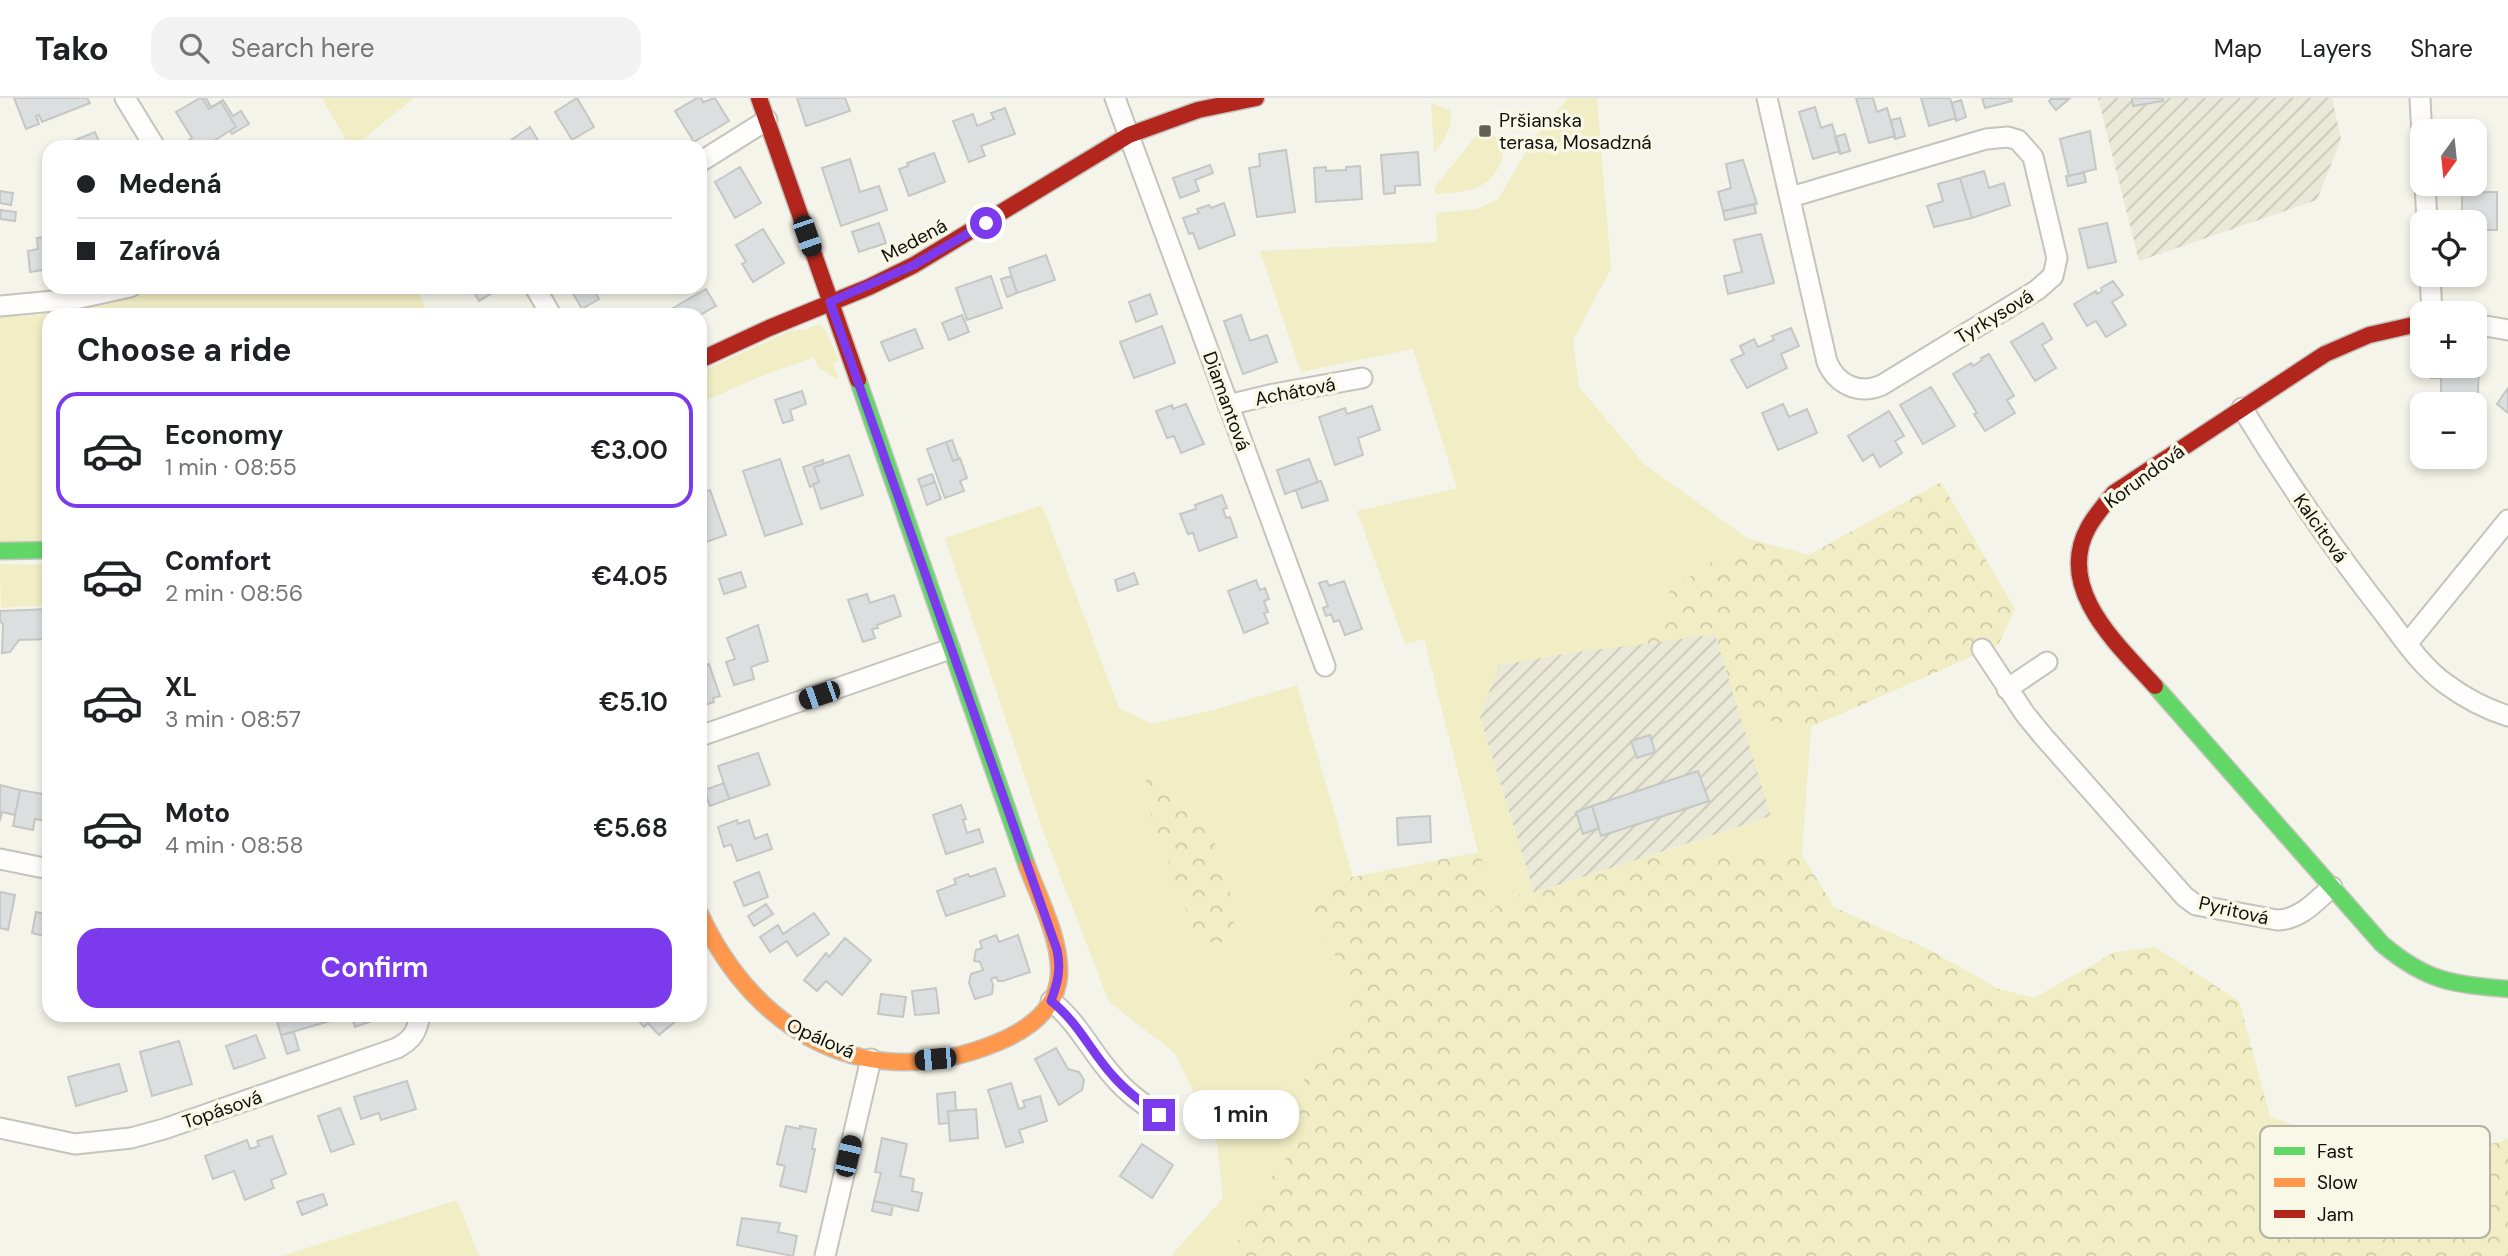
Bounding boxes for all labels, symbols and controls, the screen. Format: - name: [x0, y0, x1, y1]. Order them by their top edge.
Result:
- search box: [151, 17, 641, 80]
- text: Tako: [35, 27, 109, 70]
- icon: search: [175, 29, 213, 67]
- text: Search here: [231, 31, 374, 65]
- text: Map: [2214, 33, 2262, 64]
- text: Layers: [2300, 33, 2372, 64]
- text: Share: [2410, 33, 2473, 64]
- place label: Pršianska terasa, Mosadzná: [1499, 108, 1652, 155]
- north arrow: [2410, 119, 2487, 196]
- map controls: [2410, 119, 2487, 469]
- marker: Pršianska terasa, Mosadzná: [1477, 123, 1493, 139]
- text: Medená: [119, 167, 222, 201]
- route start: [970, 207, 1002, 239]
- button: locate: [2410, 210, 2487, 287]
- car: [791, 213, 824, 259]
- street label: Medená: [877, 213, 951, 268]
- text: Zafírová: [119, 234, 221, 268]
- street label: Tyrkysová: [1950, 283, 2038, 350]
- button: +: [2410, 301, 2487, 378]
- text: Choose a ride: [77, 329, 292, 371]
- street label: Diamantová: [1197, 348, 1256, 454]
- street label: Achátová: [1253, 371, 1338, 412]
- button: −: [2410, 392, 2487, 469]
- text: Economy: [165, 418, 283, 452]
- icon: car: [81, 419, 144, 482]
- text: €3.00: [591, 433, 668, 467]
- street label: Korundová: [2099, 439, 2189, 514]
- text: 1 min · 08:55: [165, 452, 297, 482]
- street label: Kalcitová: [2288, 489, 2353, 568]
- text: Comfort: [165, 544, 271, 578]
- icon: car: [81, 545, 144, 608]
- text: €4.05: [592, 559, 668, 593]
- text: 2 min · 08:56: [165, 578, 303, 608]
- text: XL: [165, 670, 197, 704]
- icon: car: [81, 671, 144, 734]
- car: [796, 678, 843, 712]
- text: €5.10: [599, 685, 668, 719]
- text: 3 min · 08:57: [165, 704, 301, 734]
- text: Moto: [165, 796, 230, 830]
- icon: car: [81, 797, 144, 860]
- text: €5.68: [593, 811, 668, 845]
- text: 4 min · 08:58: [165, 830, 303, 860]
- street label: Pyritová: [2196, 890, 2271, 931]
- button: Confirm: [77, 928, 672, 1008]
- street label: Opálová: [783, 1012, 859, 1064]
- car: [914, 1047, 957, 1071]
- street label: Topásová: [179, 1084, 265, 1135]
- callout: 1 min: [1184, 1090, 1299, 1140]
- route end: [1143, 1099, 1175, 1131]
- text: 1 min: [1214, 1099, 1268, 1129]
- legend: [2260, 1126, 2490, 1238]
- car: [834, 1133, 863, 1179]
- text: Fast: [2317, 1139, 2353, 1164]
- text: Slow: [2317, 1170, 2358, 1195]
- text: Jam: [2317, 1202, 2354, 1227]

